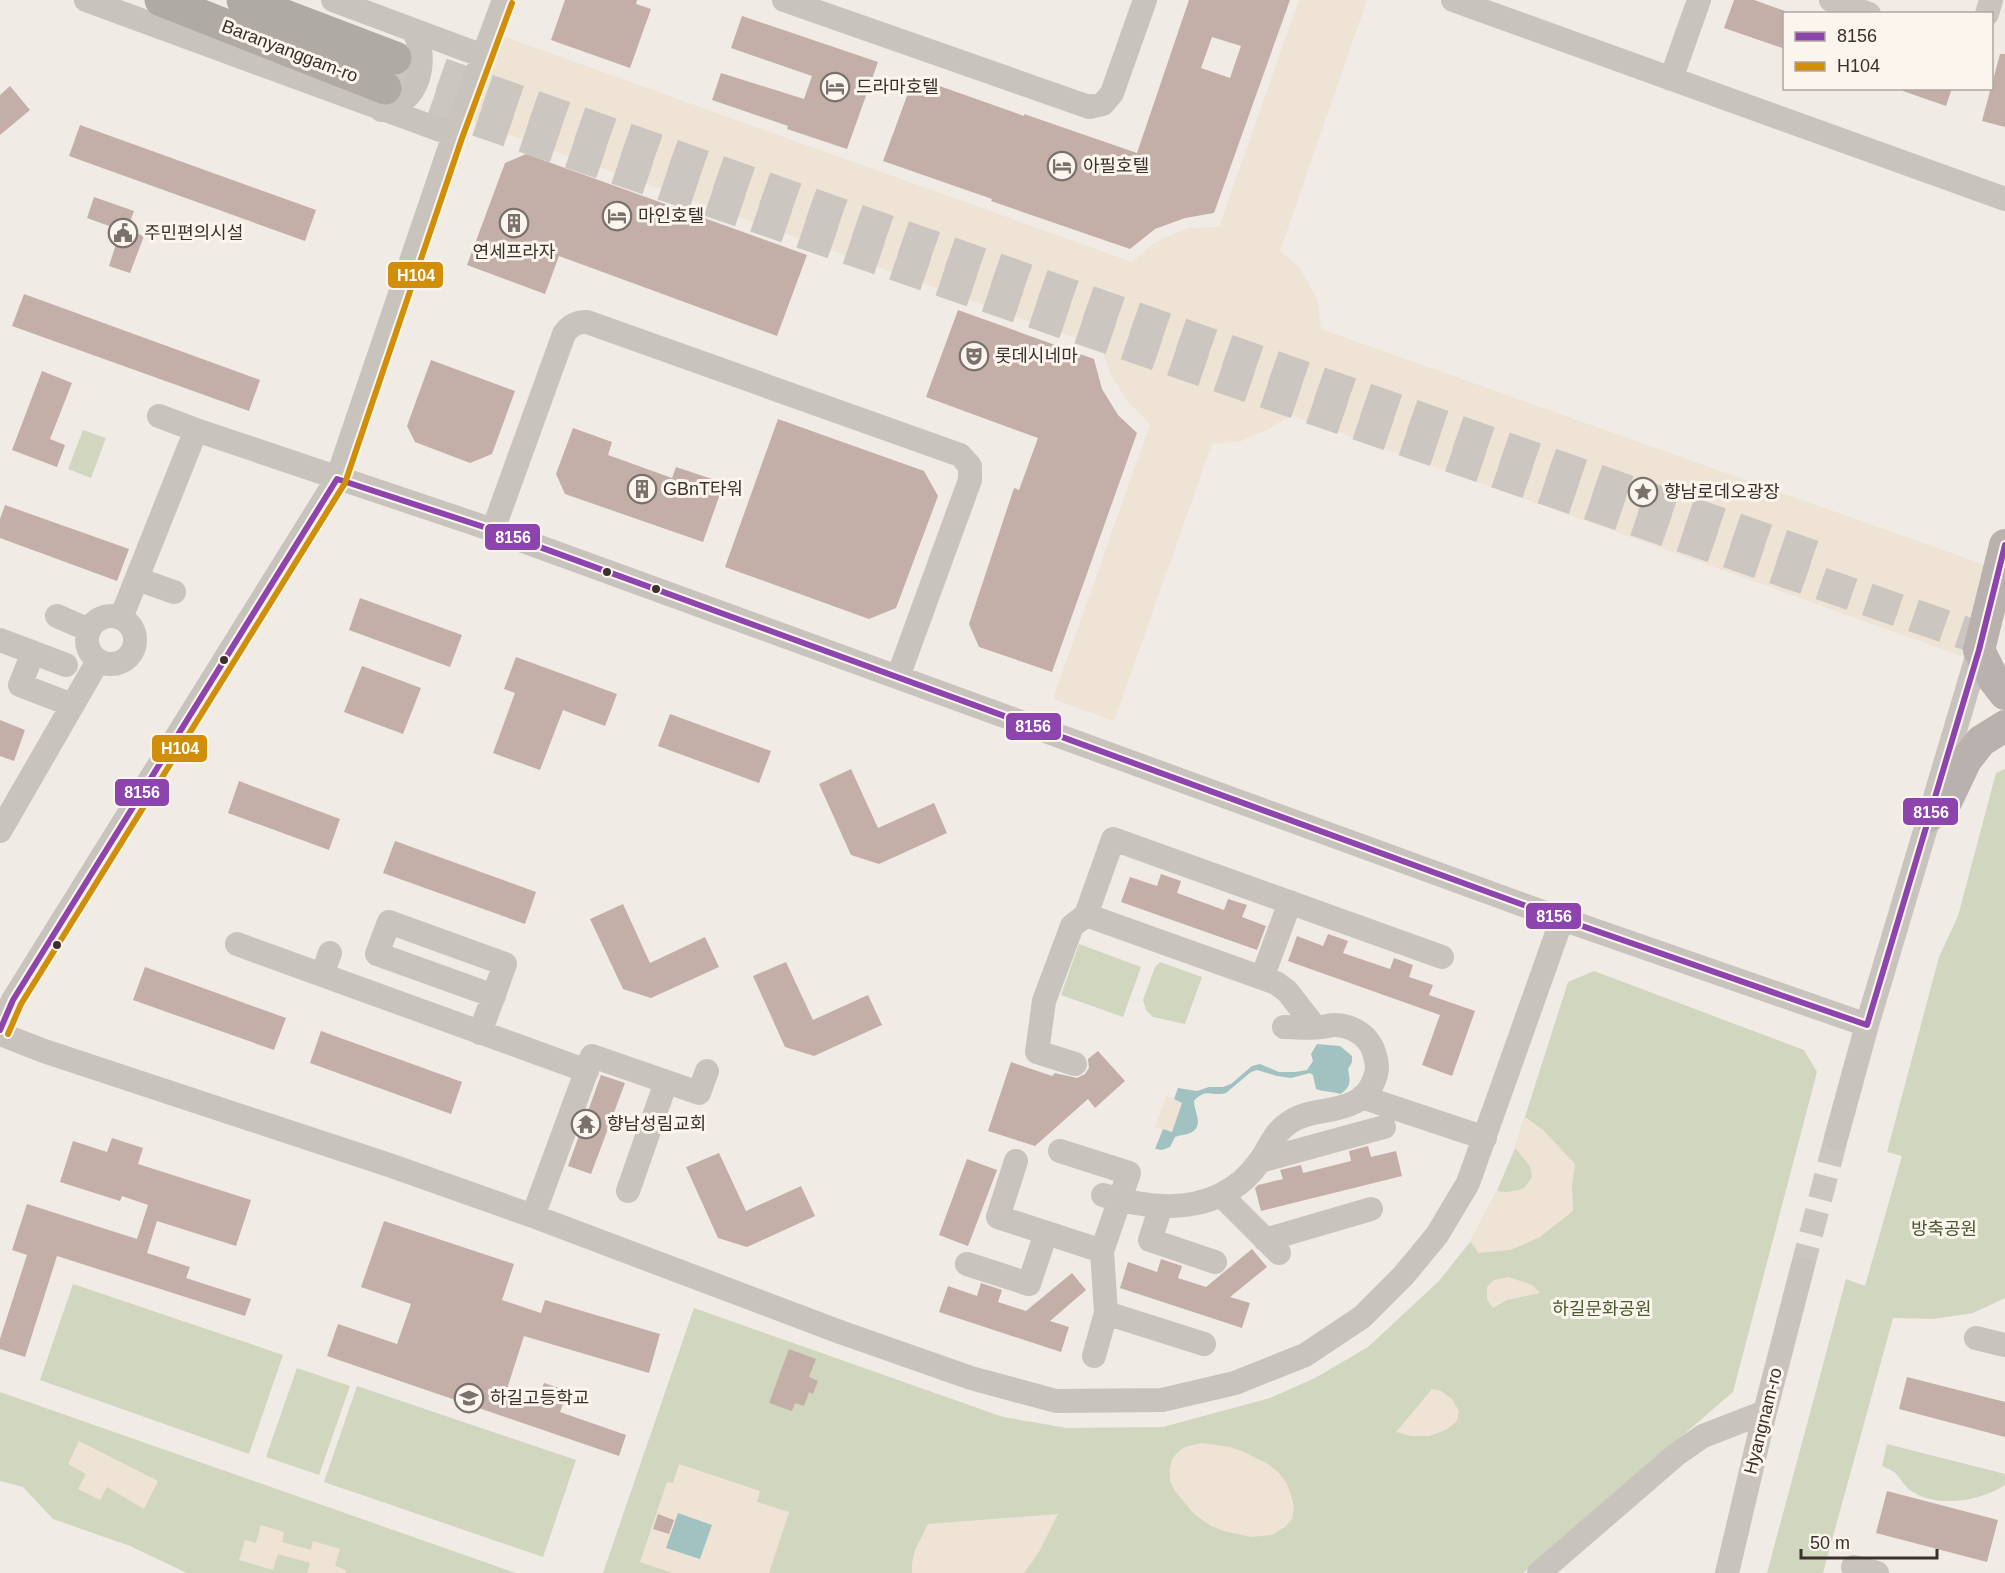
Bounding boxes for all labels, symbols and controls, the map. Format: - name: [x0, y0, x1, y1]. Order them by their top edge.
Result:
- legend: [1783, 12, 1993, 90]
- street label: Baranyanggam-ro: [219, 16, 361, 86]
- text: 8156: [1837, 26, 1877, 46]
- text: H104: [1837, 56, 1880, 76]
- hotel icon: 드라마호텔: [819, 71, 851, 103]
- place label: 드라마호텔: [856, 77, 939, 97]
- hotel icon: 아필호텔: [1046, 150, 1078, 182]
- place label: 아필호텔: [1083, 156, 1149, 176]
- hotel icon: 마인호텔: [601, 200, 633, 232]
- place label: 마인호텔: [638, 206, 704, 226]
- building icon: 연세프라자: [498, 207, 530, 239]
- public building icon: 주민편의시설: [107, 217, 139, 249]
- place label: 주민편의시설: [144, 223, 243, 243]
- place label: 연세프라자: [473, 242, 556, 262]
- line badge: H104: [387, 261, 444, 289]
- text: H104: [397, 267, 435, 284]
- theatre icon: 롯데시네마: [958, 340, 990, 372]
- place label: 롯데시네마: [995, 346, 1078, 366]
- building icon: GBnT타워: [626, 473, 658, 505]
- place icon: 향남로데오광장: [1627, 476, 1659, 508]
- place label: GBnT타워: [663, 479, 743, 499]
- place label: 향남로데오광장: [1664, 482, 1780, 502]
- line badge: 8156: [484, 523, 541, 551]
- text: 8156: [495, 529, 531, 546]
- unlabelled marker: [601, 566, 613, 578]
- unlabelled marker: [650, 583, 662, 595]
- unlabelled marker: [218, 654, 230, 666]
- line badge: 8156: [1005, 712, 1062, 741]
- text: 8156: [1015, 718, 1051, 735]
- line badge: H104: [151, 734, 208, 763]
- text: H104: [161, 740, 199, 757]
- line badge: 8156: [114, 778, 170, 807]
- text: 8156: [124, 784, 160, 801]
- line badge: 8156: [1902, 797, 1959, 826]
- text: 8156: [1913, 804, 1949, 821]
- line badge: 8156: [1525, 902, 1582, 930]
- text: 8156: [1536, 908, 1572, 925]
- unlabelled marker: [51, 939, 63, 951]
- temple icon: 향남성림교회: [570, 1108, 602, 1140]
- place label: 향남성림교회: [607, 1114, 706, 1134]
- park label: 방축공원: [1911, 1219, 1977, 1239]
- park label: 하길문화공원: [1552, 1299, 1652, 1319]
- street label: Hyangnam-ro: [1740, 1366, 1786, 1476]
- school or university icon: 하길고등학교: [453, 1382, 485, 1414]
- place label: 하길고등학교: [490, 1388, 589, 1408]
- scale bar: [1801, 1522, 1938, 1560]
- text: 50 m: [1810, 1533, 1850, 1553]

